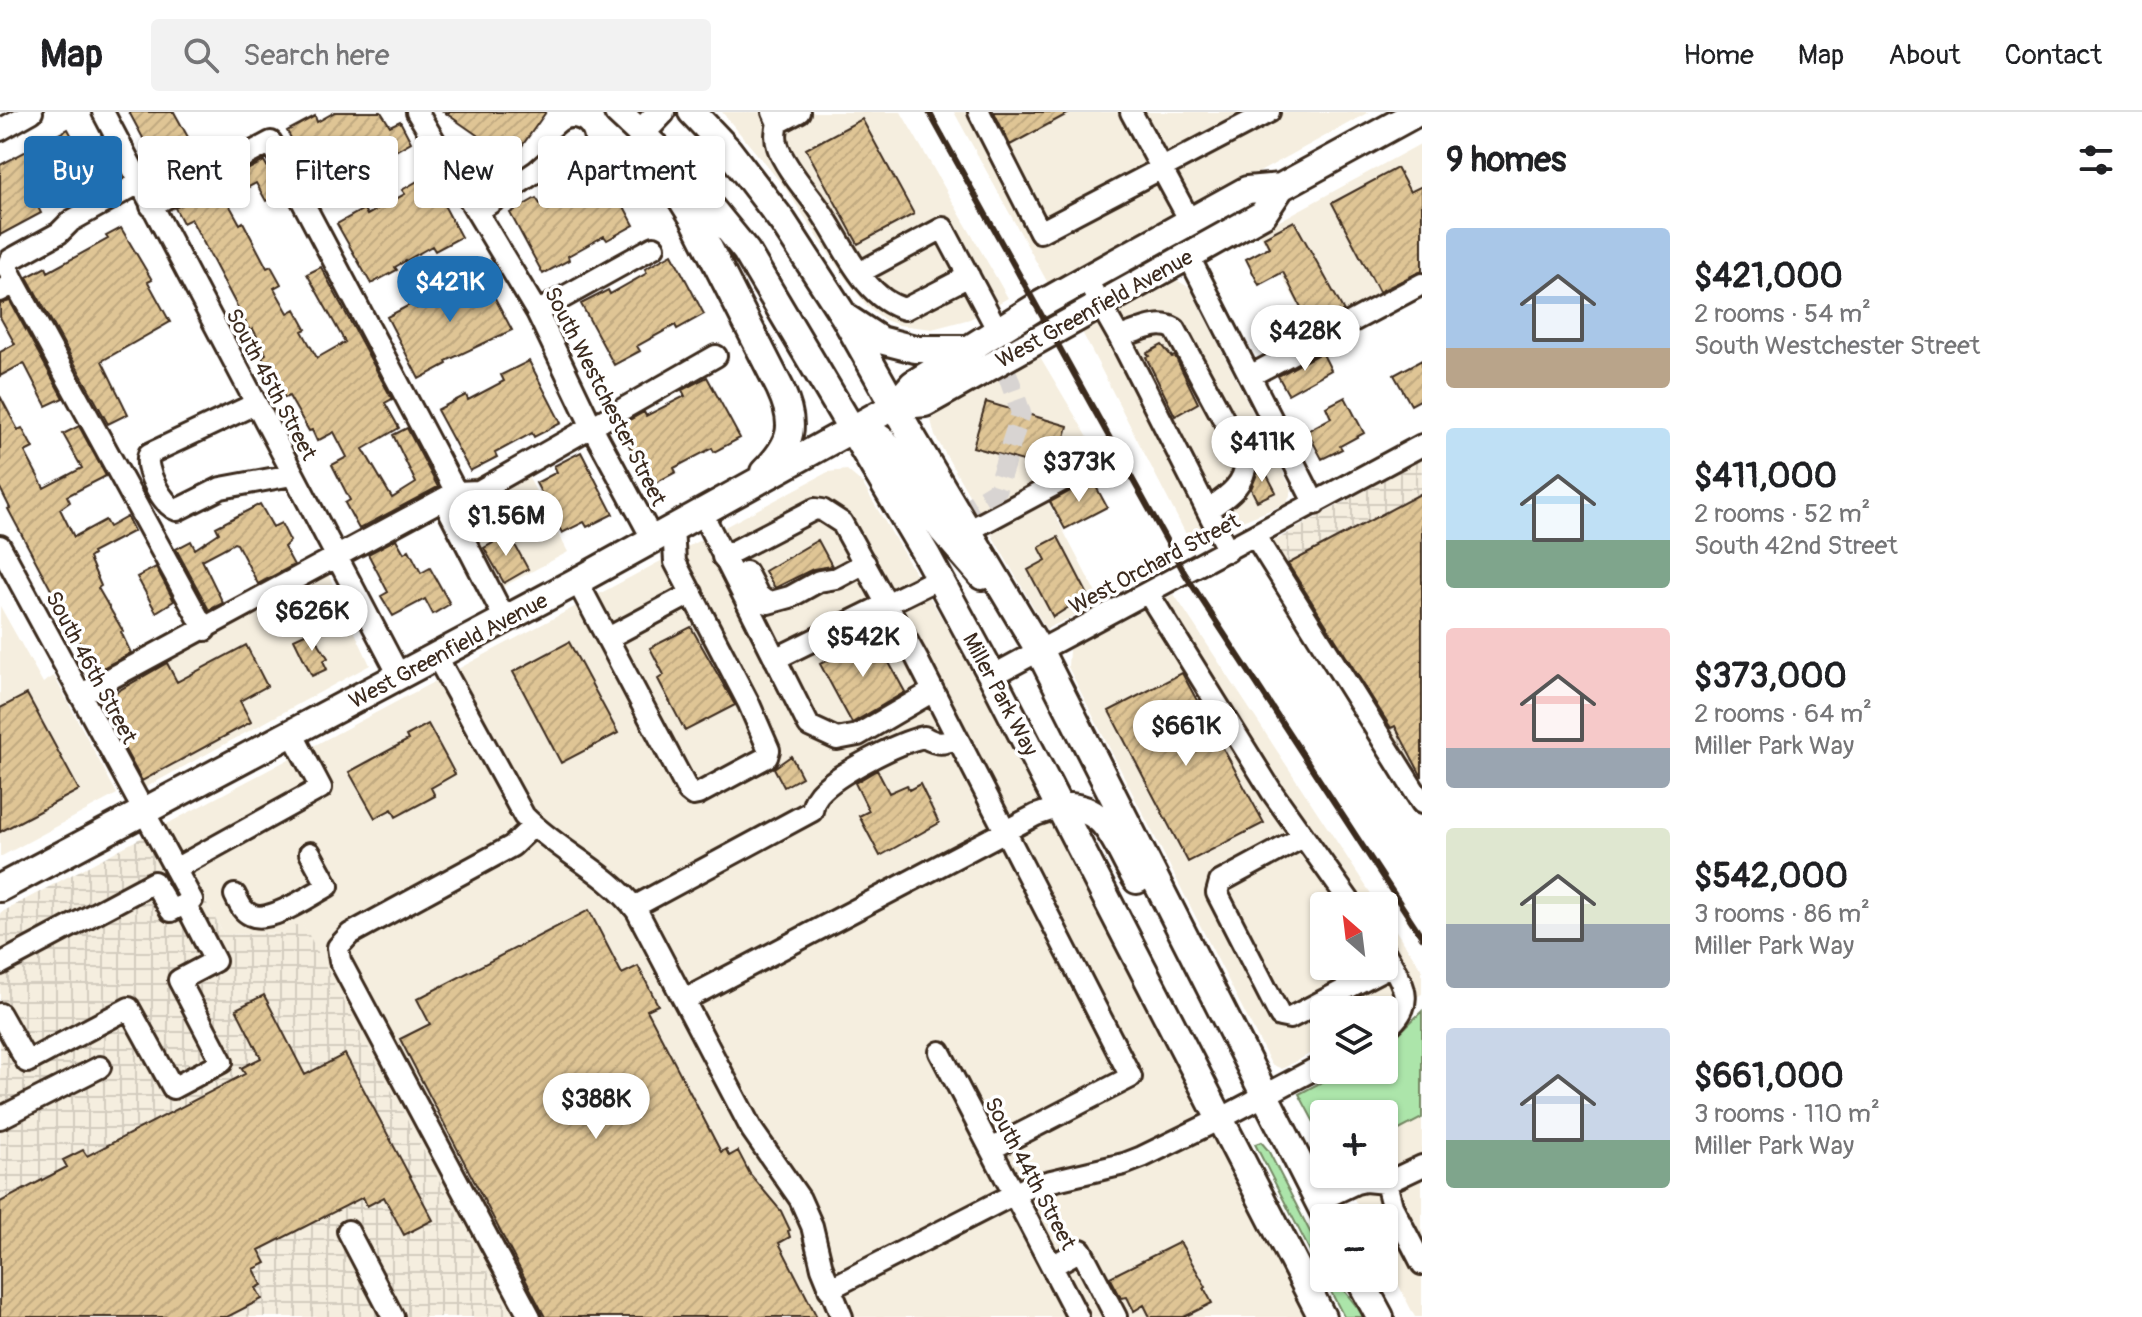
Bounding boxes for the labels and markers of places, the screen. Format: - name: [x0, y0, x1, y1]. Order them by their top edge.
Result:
- pin: $421K: [394, 256, 506, 324]
- pin: $428K: [1249, 305, 1361, 373]
- pin: $411K: [1206, 416, 1318, 484]
- pin: $373K: [1023, 436, 1135, 504]
- pin: $1.56M: [441, 490, 571, 558]
- pin: $626K: [256, 585, 368, 653]
- pin: $542K: [807, 611, 919, 679]
- pin: $661K: [1130, 700, 1242, 768]
- pin: $388K: [540, 1073, 652, 1141]

